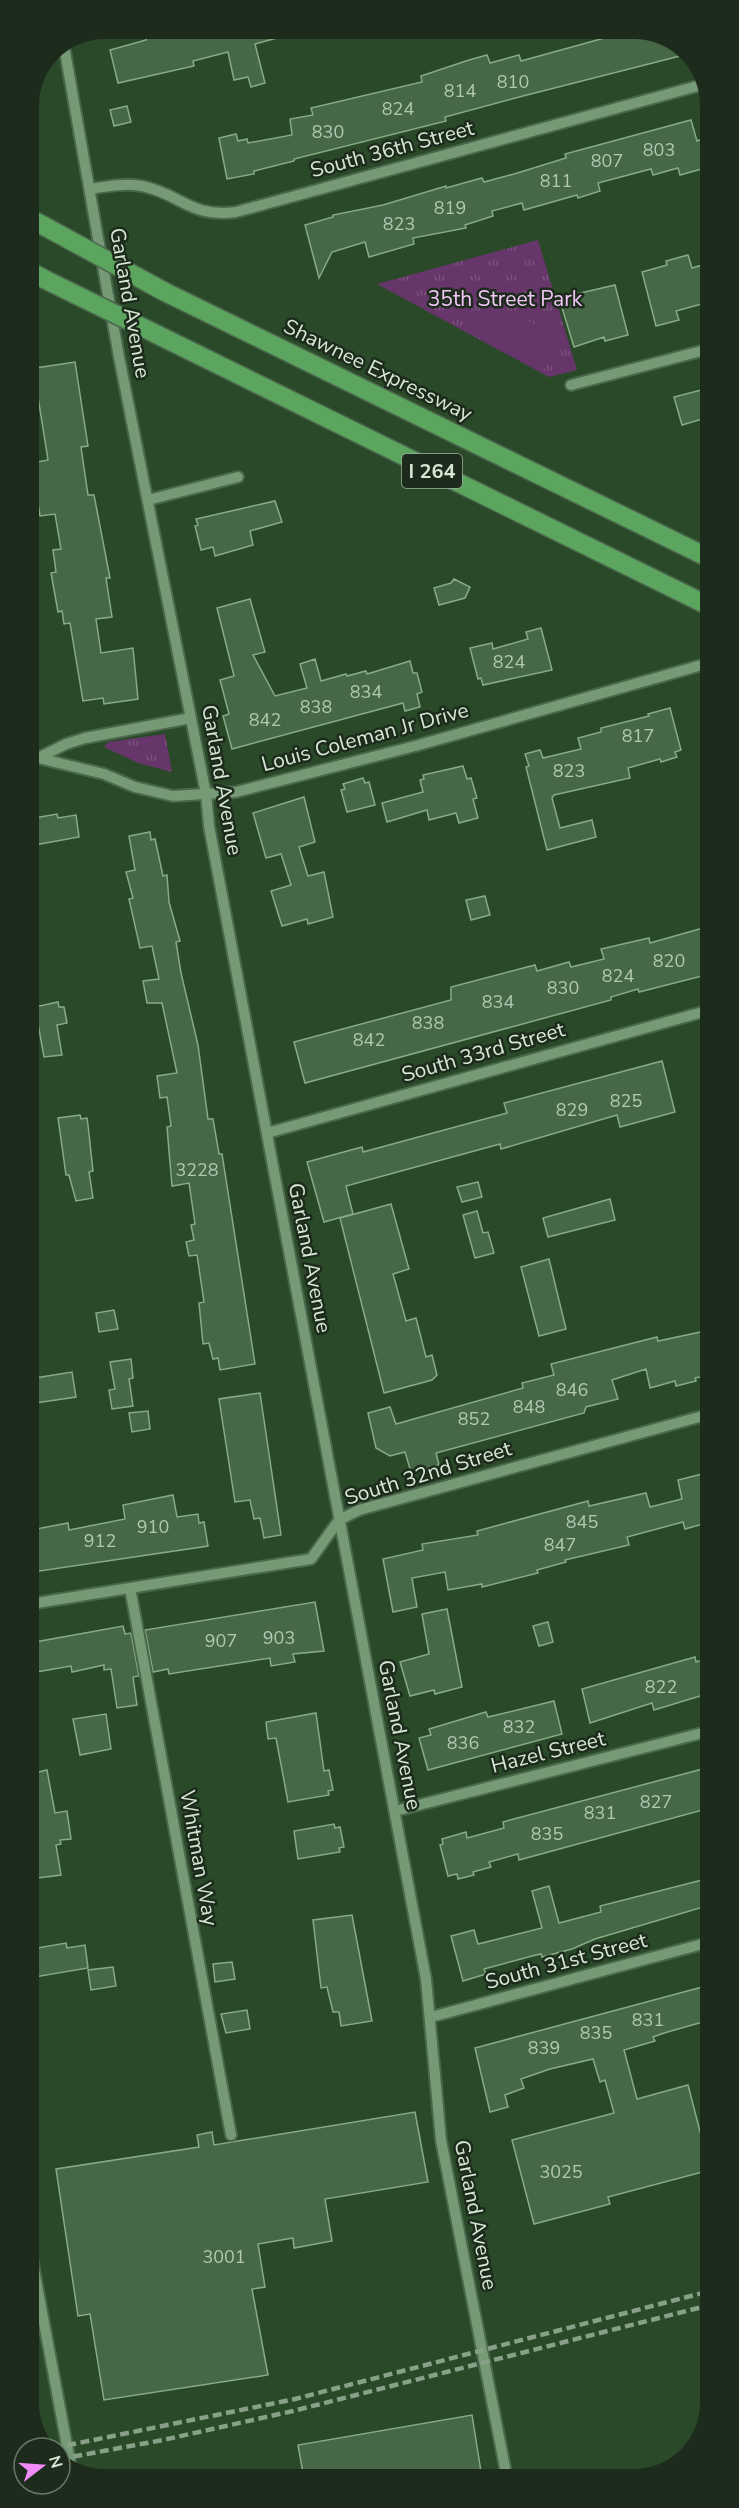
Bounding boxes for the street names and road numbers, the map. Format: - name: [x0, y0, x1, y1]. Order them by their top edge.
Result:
- street label: South 36th Street: [307, 114, 477, 184]
- street label: Garland Avenue: [103, 226, 157, 380]
- street label: Shawnee Expressway: [279, 312, 477, 428]
- road number: I 264: [402, 454, 462, 488]
- street label: Louis Coleman Jr Drive: [258, 696, 472, 778]
- street label: Garland Avenue: [195, 703, 249, 857]
- street label: South 33rd Street: [398, 1015, 568, 1089]
- street label: Garland Avenue: [282, 1181, 338, 1335]
- street label: South 32nd Street: [341, 1434, 515, 1512]
- street label: Garland Avenue: [372, 1658, 428, 1812]
- street label: Hazel Street: [488, 1724, 609, 1780]
- street label: Whitman Way: [173, 1788, 225, 1928]
- street label: South 31st Street: [482, 1926, 651, 1996]
- street label: Garland Avenue: [448, 2138, 504, 2292]

